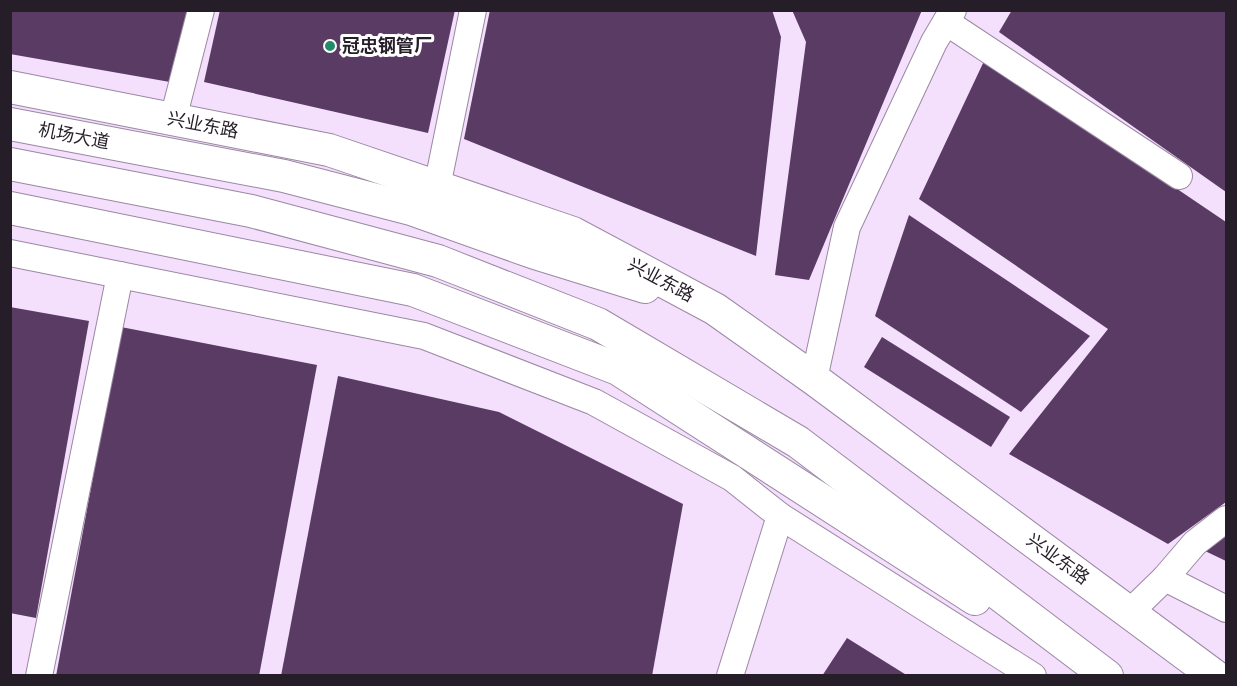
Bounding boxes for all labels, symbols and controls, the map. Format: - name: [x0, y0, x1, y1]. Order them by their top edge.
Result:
- place label: 冠忠钢管厂: [342, 36, 432, 56]
- marker: 冠忠钢管厂: [323, 39, 337, 53]
- street label: 兴业东路: [166, 108, 240, 142]
- street label: 机场大道: [37, 119, 111, 153]
- street label: 兴业东路: [625, 254, 697, 306]
- street label: 兴业东路: [1023, 530, 1093, 588]

